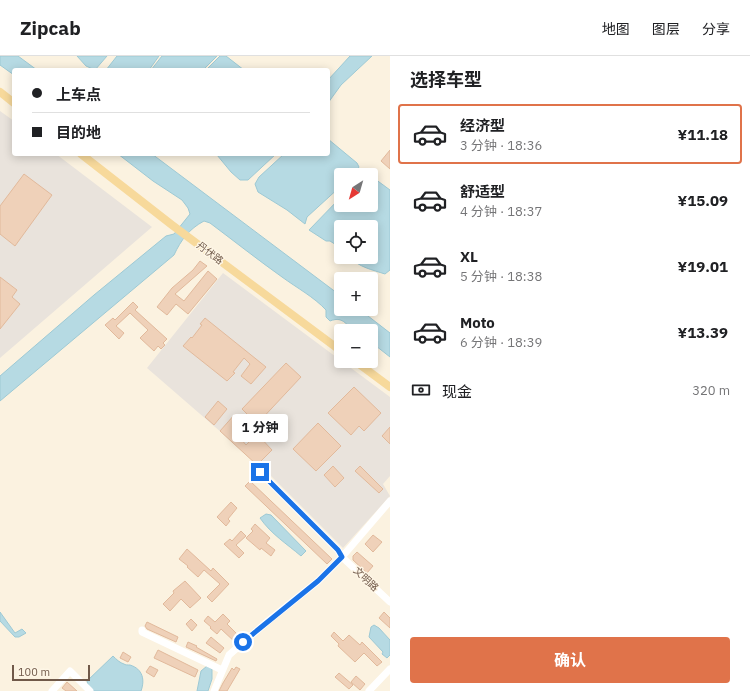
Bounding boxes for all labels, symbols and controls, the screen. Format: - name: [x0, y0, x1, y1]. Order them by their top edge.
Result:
- text: Zipcab: [20, 16, 81, 40]
- text: 地图: [602, 20, 630, 38]
- text: 图层: [652, 20, 680, 38]
- text: 分享: [702, 20, 730, 38]
- text: 选择车型: [410, 68, 482, 91]
- text: 上车点: [56, 85, 101, 104]
- icon: car: [412, 116, 448, 152]
- text: 经济型: [460, 116, 505, 135]
- text: 目的地: [56, 123, 101, 142]
- text: ¥11.18: [678, 125, 728, 144]
- text: 3 分钟 · 18:36: [460, 137, 542, 154]
- north arrow: [334, 168, 378, 212]
- map controls: [334, 168, 378, 368]
- icon: car: [412, 182, 448, 218]
- text: 舒适型: [460, 182, 505, 201]
- text: ¥15.09: [678, 191, 728, 210]
- text: 4 分钟 · 18:37: [460, 203, 542, 220]
- button: locate: [334, 220, 378, 264]
- street label: 丹伏路: [194, 239, 226, 267]
- text: XL: [460, 247, 478, 266]
- icon: car: [412, 248, 448, 284]
- text: ¥19.01: [678, 257, 728, 276]
- text: 5 分钟 · 18:38: [460, 268, 542, 285]
- button: +: [334, 272, 378, 316]
- text: Moto: [460, 313, 495, 332]
- icon: car: [412, 314, 448, 350]
- text: ¥13.39: [678, 323, 728, 342]
- button: −: [334, 324, 378, 368]
- text: 6 分钟 · 18:39: [460, 334, 542, 351]
- icon: cash: [410, 379, 432, 401]
- text: 现金: [442, 382, 472, 401]
- text: 320 m: [692, 382, 730, 399]
- callout: 1 分钟: [232, 414, 288, 442]
- text: 1 分钟: [242, 419, 278, 436]
- route end: [251, 463, 269, 481]
- street label: 文明路: [351, 564, 381, 594]
- route start: [234, 633, 252, 651]
- button: 确认: [410, 637, 730, 683]
- scale bar: [12, 663, 90, 682]
- text: 100 m: [18, 665, 50, 679]

